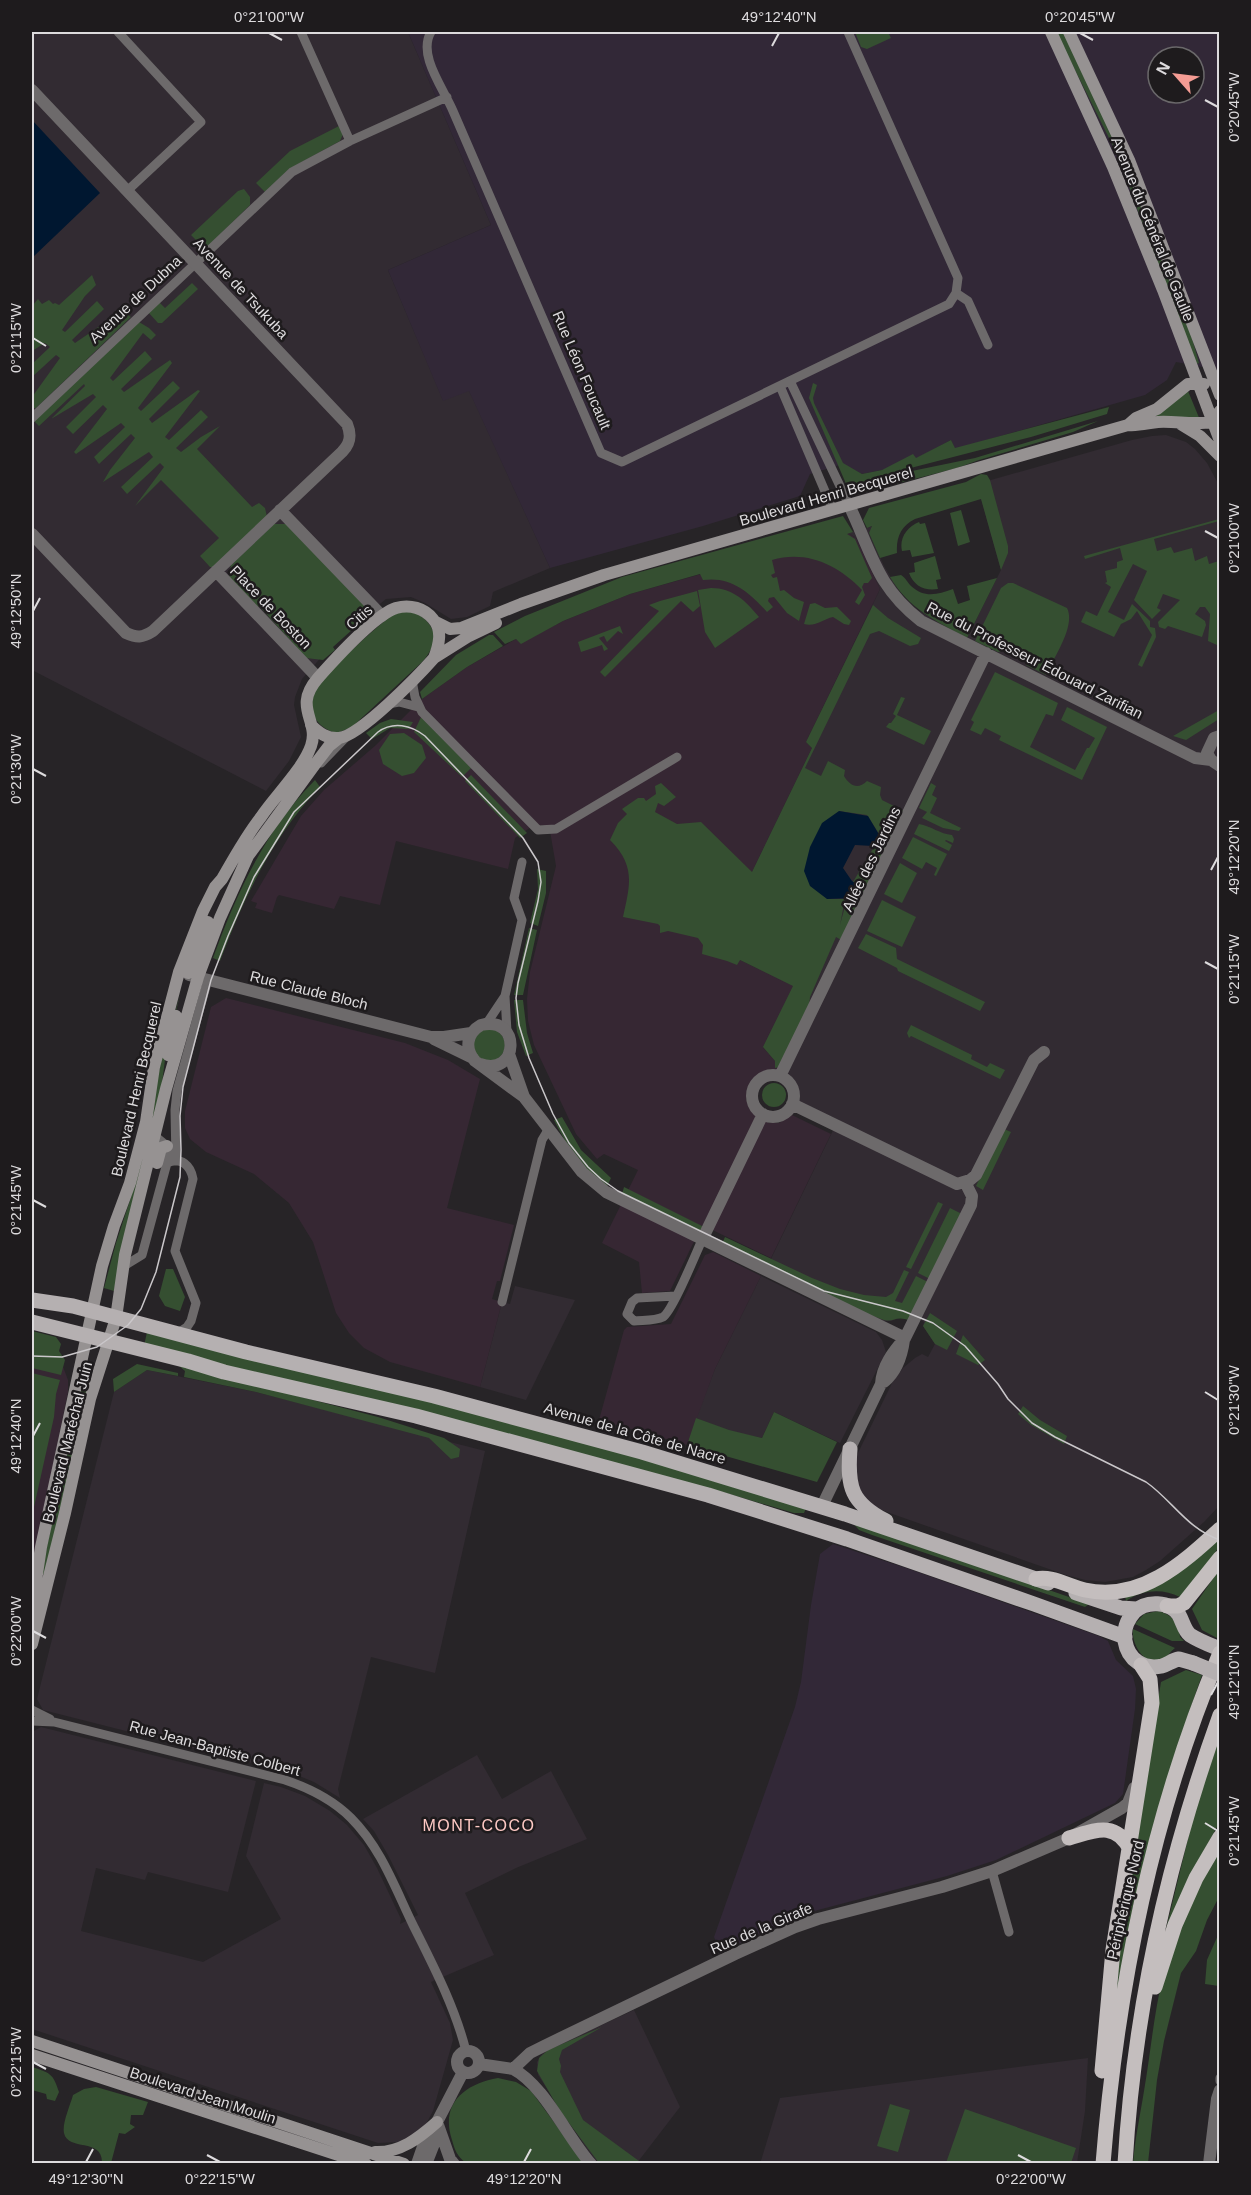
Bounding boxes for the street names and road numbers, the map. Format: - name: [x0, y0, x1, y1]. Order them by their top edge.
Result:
- street label: Avenue du Général de Gaulle: [1108, 134, 1198, 324]
- street label: Avenue de Tsukuba: [190, 234, 292, 342]
- street label: Avenue de Dubna: [85, 251, 185, 346]
- street label: Rue Léon Foucault: [549, 308, 615, 432]
- street label: Boulevard Henri Becquerel: [737, 463, 915, 529]
- street label: Place de Boston: [227, 562, 315, 652]
- street label: Rue du Professeur Édouard Zarifian: [924, 598, 1146, 722]
- street label: Citis: [342, 601, 376, 633]
- street label: Allée des Jardins: [838, 804, 904, 914]
- street label: Rue Claude Bloch: [248, 967, 370, 1013]
- street label: Boulevard Henri Becquerel: [108, 1000, 164, 1178]
- street label: Boulevard Maréchal Juin: [39, 1360, 95, 1524]
- street label: Avenue de la Côte de Nacre: [542, 1399, 728, 1467]
- street label: Rue Jean-Baptiste Colbert: [128, 1717, 303, 1779]
- street label: Périphérique Nord: [1103, 1839, 1147, 1961]
- street label: Rue de la Girafe: [707, 1899, 815, 1957]
- street label: Boulevard Jean Moulin: [128, 2063, 278, 2127]

